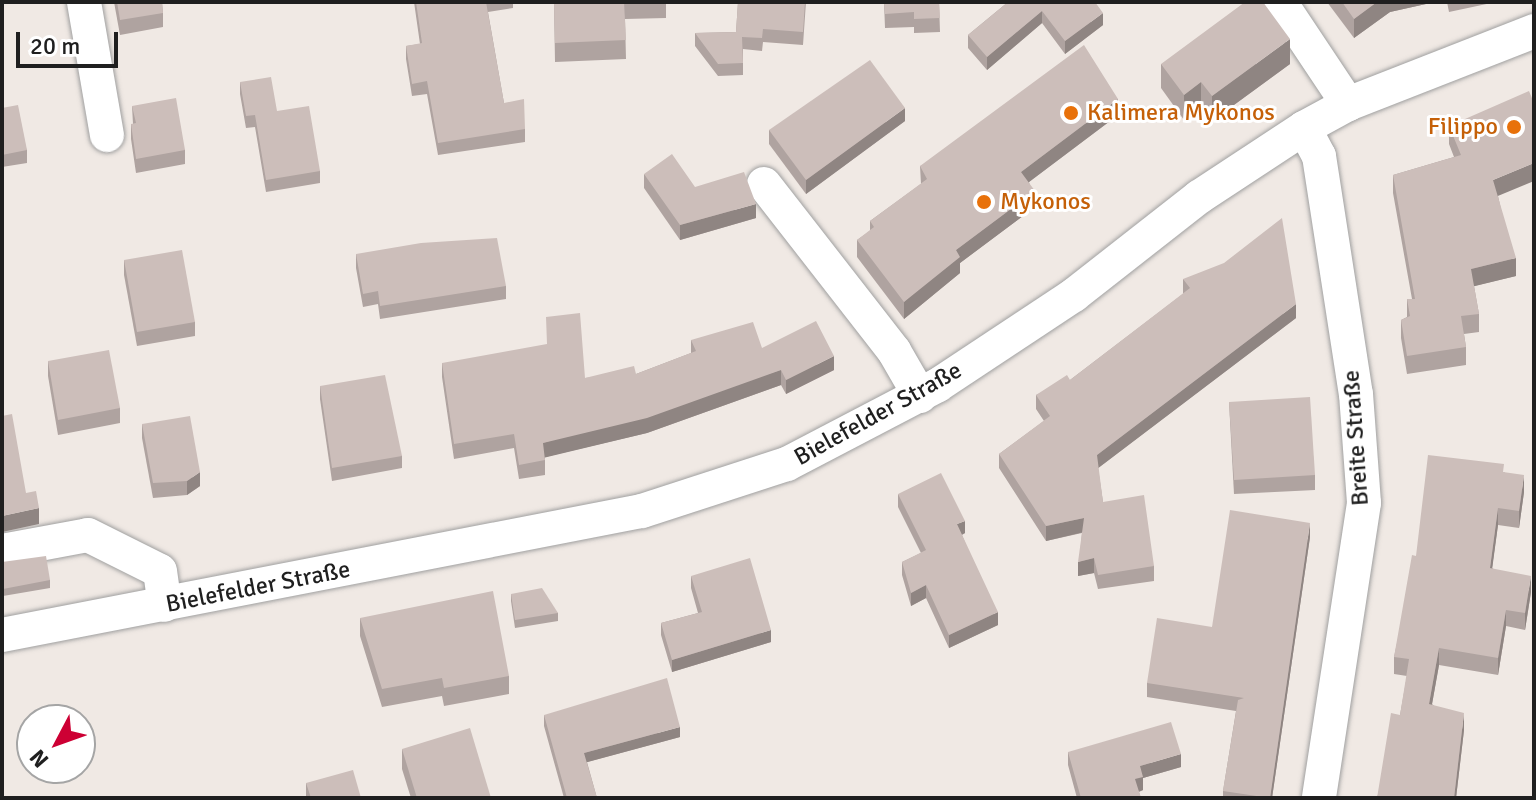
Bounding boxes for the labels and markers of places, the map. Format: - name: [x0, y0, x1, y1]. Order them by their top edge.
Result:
- place label: Kalimera Mykonos: [1087, 99, 1275, 127]
- marker: Kalimera Mykonos: [1062, 104, 1080, 122]
- place label: Filippo: [1428, 113, 1498, 141]
- marker: Filippo: [1505, 118, 1523, 136]
- place label: Mykonos: [1000, 188, 1091, 216]
- marker: Mykonos: [975, 193, 993, 211]

